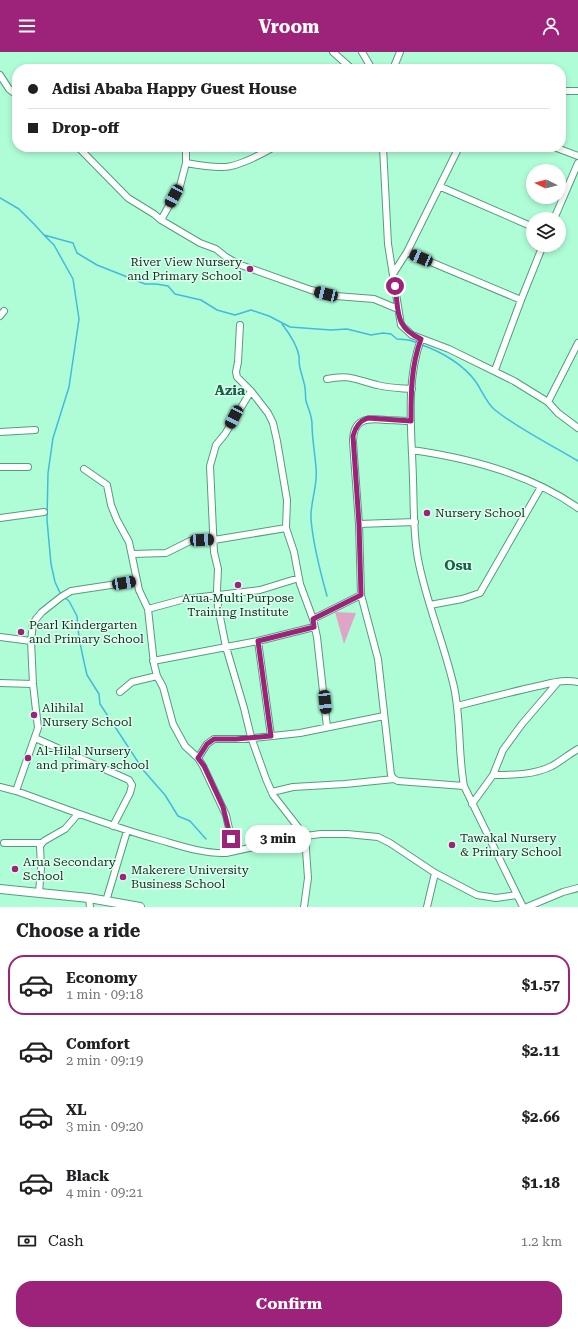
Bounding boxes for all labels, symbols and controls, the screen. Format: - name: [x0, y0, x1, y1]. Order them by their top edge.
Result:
- icon: menu: [16, 15, 38, 37]
- icon: person: [540, 15, 562, 37]
- text: Vroom: [259, 16, 319, 37]
- text: Adisi Ababa Happy Guest House: [52, 80, 297, 98]
- text: Drop-off: [52, 119, 119, 137]
- north arrow: [526, 164, 566, 204]
- map controls: [526, 164, 566, 252]
- car: [163, 183, 185, 209]
- button: layers: [526, 212, 566, 252]
- car: [408, 248, 434, 268]
- place label: River View Nursery and Primary School: [127, 255, 243, 283]
- marker: River View Nursery and Primary School: [245, 264, 255, 274]
- route start: [386, 277, 404, 295]
- car: [313, 285, 339, 303]
- district label: Azia: [215, 382, 246, 398]
- car: [223, 404, 245, 430]
- place label: Nursery School: [435, 506, 525, 520]
- marker: Nursery School: [422, 508, 432, 518]
- car: [190, 533, 214, 547]
- district label: Osu: [444, 557, 472, 573]
- car: [111, 575, 137, 591]
- marker: Arua Multi Purpose Training Institute: [233, 580, 243, 590]
- place label: Arua Multi Purpose Training Institute: [182, 591, 294, 619]
- place label: Pearl Kindergarten and Primary School: [29, 618, 144, 646]
- marker: Pearl Kindergarten and Primary School: [16, 627, 26, 637]
- car: [318, 689, 332, 715]
- place label: Alihilal Nursery School: [42, 701, 132, 729]
- marker: Alihilal Nursery School: [29, 710, 39, 720]
- place label: Al-Hilal Nursery and primary school: [36, 744, 149, 772]
- marker: Al-Hilal Nursery and primary school: [23, 753, 33, 763]
- callout: 3 min: [245, 825, 311, 853]
- route end: [222, 830, 240, 848]
- text: 3 min: [260, 831, 296, 846]
- place label: Tawakal Nursery & Primary School: [460, 831, 562, 859]
- marker: Tawakal Nursery & Primary School: [447, 840, 457, 850]
- place label: Arua Secondary School: [23, 855, 117, 883]
- place label: Makerere University Business School: [131, 863, 250, 891]
- marker: Arua Secondary School: [10, 864, 20, 874]
- marker: Makerere University Business School: [118, 872, 128, 882]
- text: Choose a ride: [16, 920, 140, 941]
- icon: car: [18, 967, 54, 1003]
- text: Economy: [66, 969, 137, 987]
- text: $1.57: [522, 976, 560, 994]
- text: 1 min · 09:18: [66, 987, 143, 1002]
- icon: car: [18, 1033, 54, 1069]
- text: Comfort: [66, 1035, 130, 1053]
- text: $2.11: [522, 1042, 560, 1060]
- text: 2 min · 09:19: [66, 1053, 143, 1068]
- icon: car: [18, 1099, 54, 1135]
- text: XL: [66, 1101, 87, 1119]
- text: $2.66: [522, 1108, 560, 1126]
- text: 3 min · 09:20: [66, 1119, 143, 1134]
- icon: car: [18, 1165, 54, 1201]
- text: Black: [66, 1167, 109, 1185]
- text: $1.18: [522, 1174, 560, 1192]
- text: 4 min · 09:21: [66, 1185, 143, 1200]
- icon: cash: [16, 1230, 38, 1252]
- text: Cash: [48, 1232, 84, 1250]
- text: 1.2 km: [521, 1234, 562, 1249]
- button: Confirm: [16, 1281, 562, 1327]

